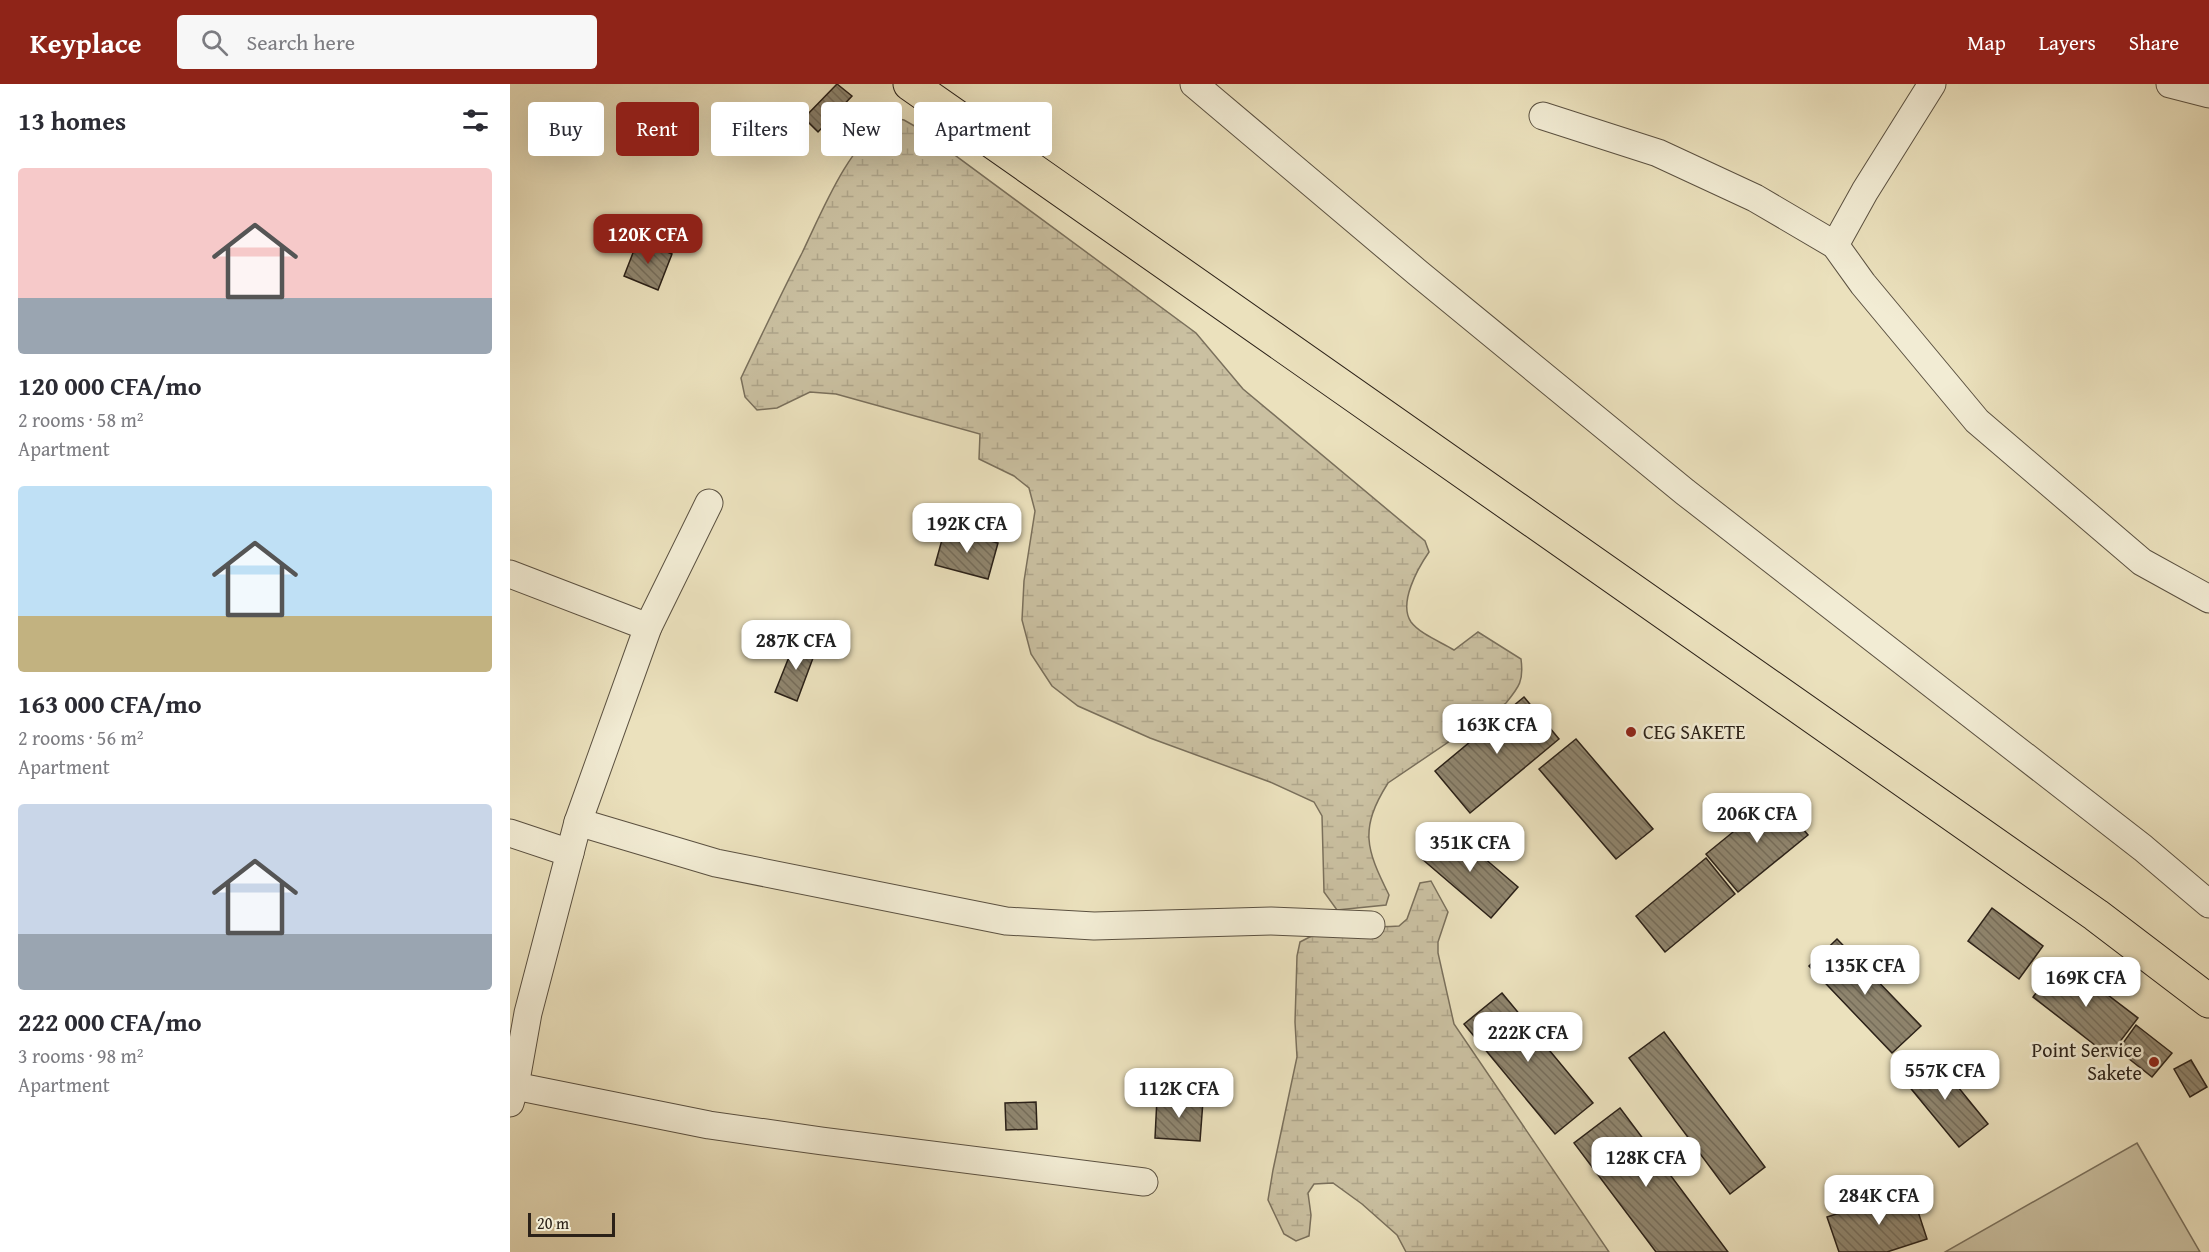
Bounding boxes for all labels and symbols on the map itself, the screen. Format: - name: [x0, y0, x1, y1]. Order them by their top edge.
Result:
- pin: 120K CFA: [586, 214, 710, 265]
- pin: 192K CFA: [905, 503, 1029, 554]
- pin: 287K CFA: [734, 620, 858, 671]
- pin: 163K CFA: [1435, 704, 1559, 755]
- place label: CEG SAKETE: [1643, 717, 1745, 746]
- marker: CEG SAKETE: [1624, 725, 1638, 739]
- pin: 206K CFA: [1695, 793, 1819, 844]
- pin: 351K CFA: [1408, 822, 1532, 873]
- pin: 135K CFA: [1803, 945, 1927, 996]
- pin: 169K CFA: [2024, 957, 2148, 1008]
- pin: 222K CFA: [1466, 1012, 1590, 1063]
- place label: Point Service Sakete: [2032, 1035, 2142, 1087]
- pin: 557K CFA: [1883, 1050, 2007, 1101]
- marker: Point Service Sakete: [2147, 1055, 2161, 1069]
- pin: 112K CFA: [1117, 1068, 1241, 1119]
- pin: 128K CFA: [1584, 1137, 1708, 1188]
- pin: 284K CFA: [1817, 1175, 1941, 1226]
- scale bar: [528, 1210, 615, 1238]

